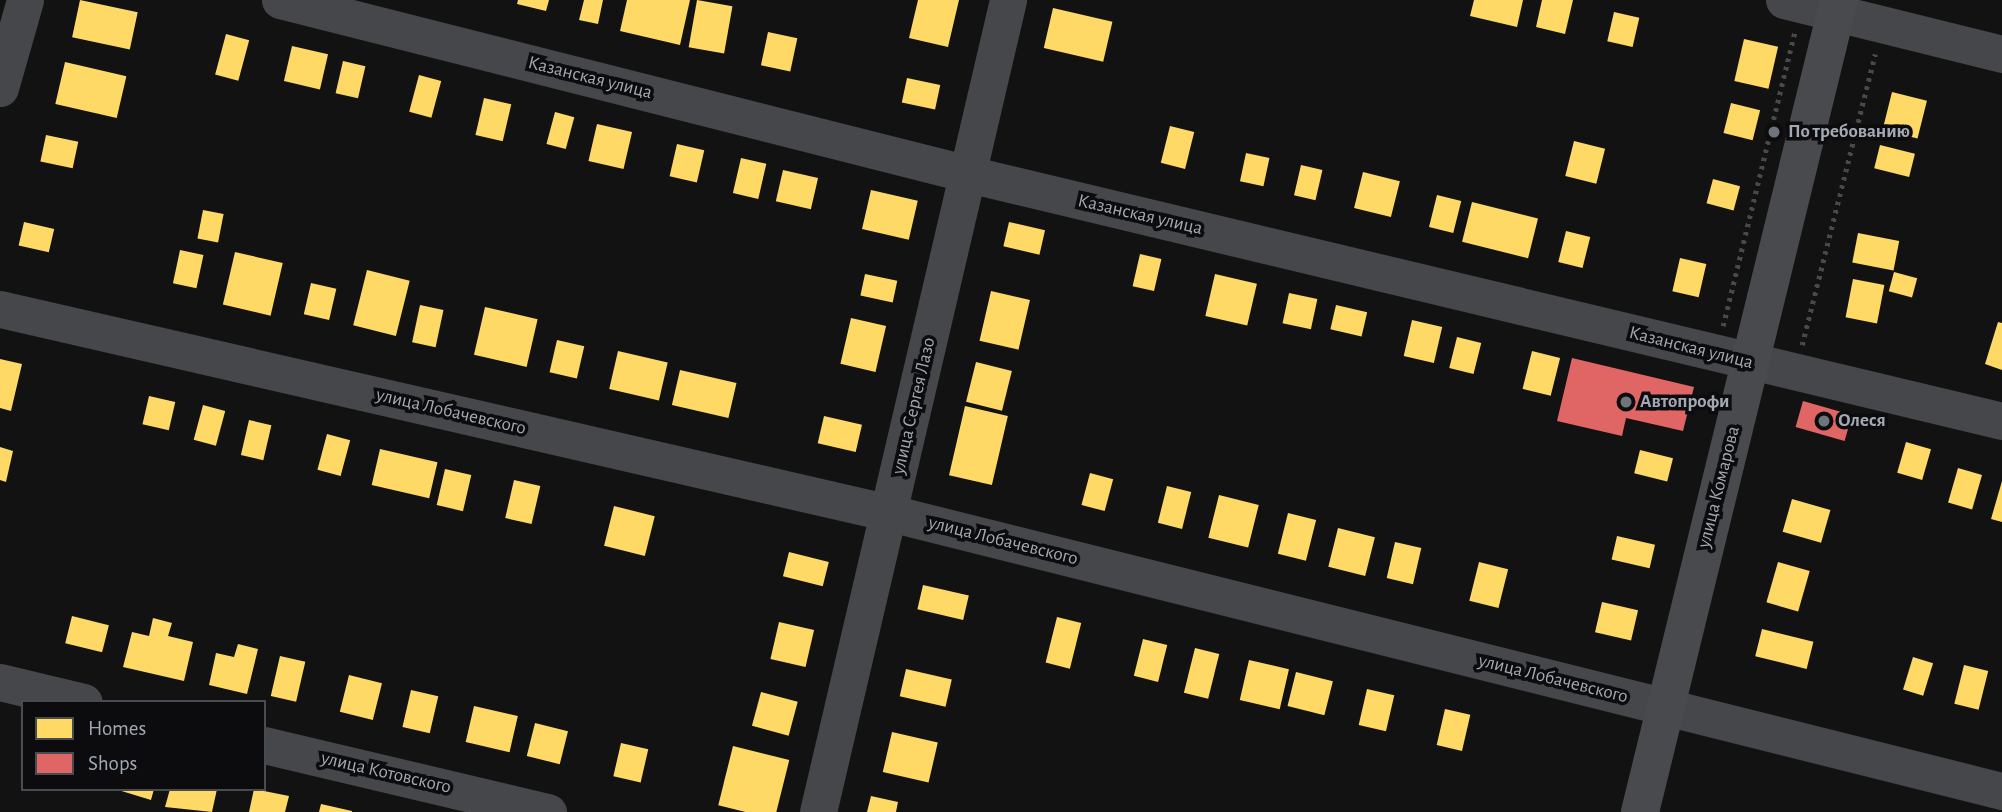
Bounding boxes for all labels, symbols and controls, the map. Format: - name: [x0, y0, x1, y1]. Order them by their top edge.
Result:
- street label: Казанская улица: [525, 52, 655, 104]
- place label: По требованию: [1788, 121, 1910, 143]
- marker: По требованию: [1766, 124, 1782, 140]
- street label: Казанская улица: [1075, 190, 1205, 240]
- street label: Казанская улица: [1626, 322, 1756, 374]
- street label: улица Сергея Лазо: [887, 335, 941, 477]
- street label: улица Лобачевского: [374, 384, 528, 440]
- place label: Автопрофи: [1640, 391, 1729, 413]
- marker: Автопрофи: [1618, 394, 1634, 410]
- place label: Олеся: [1838, 410, 1886, 432]
- marker: Олеся: [1816, 413, 1832, 429]
- street label: улица Комарова: [1693, 424, 1745, 550]
- street label: улица Лобачевского: [926, 511, 1080, 571]
- street label: улица Лобачевского: [1476, 649, 1630, 709]
- legend: [21, 700, 266, 791]
- text: Homes: [88, 718, 146, 739]
- street label: улица Котовского: [319, 747, 453, 799]
- text: Shops: [88, 753, 137, 774]

